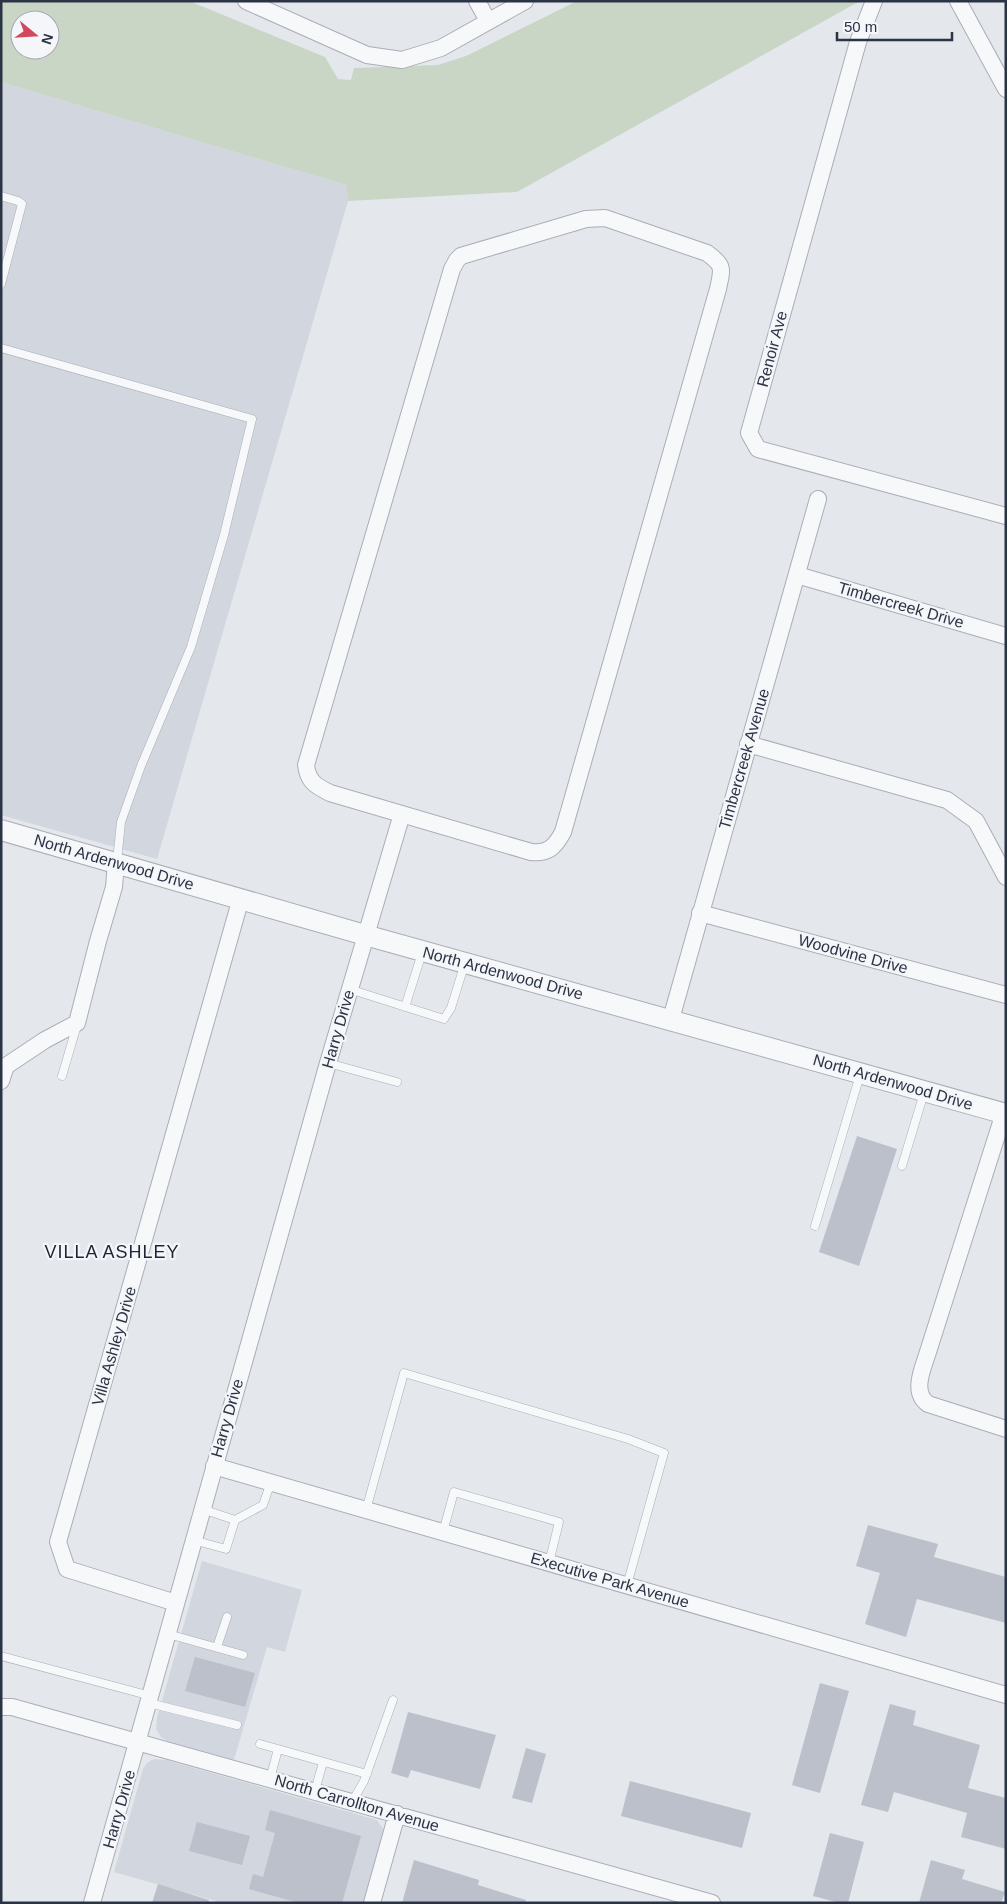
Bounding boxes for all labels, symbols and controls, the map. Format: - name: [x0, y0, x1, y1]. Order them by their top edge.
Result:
- north arrow: [10, 10, 60, 60]
- scale bar: [837, 10, 952, 42]
- text: 50 m: [844, 18, 877, 35]
- text: N: [38, 32, 57, 46]
- street label: Renoir Ave: [754, 309, 790, 389]
- street label: Timbercreek Drive: [836, 579, 966, 631]
- street label: Timbercreek Avenue: [716, 686, 772, 831]
- street label: North Ardenwood Drive: [32, 831, 196, 893]
- street label: Woodvine Drive: [796, 931, 910, 977]
- street label: North Ardenwood Drive: [421, 943, 585, 1003]
- street label: Harry Drive: [319, 988, 357, 1070]
- street label: North Ardenwood Drive: [811, 1051, 975, 1113]
- district label: VILLA ASHLEY: [44, 1242, 180, 1262]
- street label: Villa Ashley Drive: [89, 1284, 139, 1408]
- street label: Harry Drive: [208, 1377, 246, 1459]
- street label: Executive Park Avenue: [529, 1549, 691, 1611]
- street label: Harry Drive: [100, 1768, 138, 1850]
- street label: North Carrollton Avenue: [273, 1771, 441, 1835]

